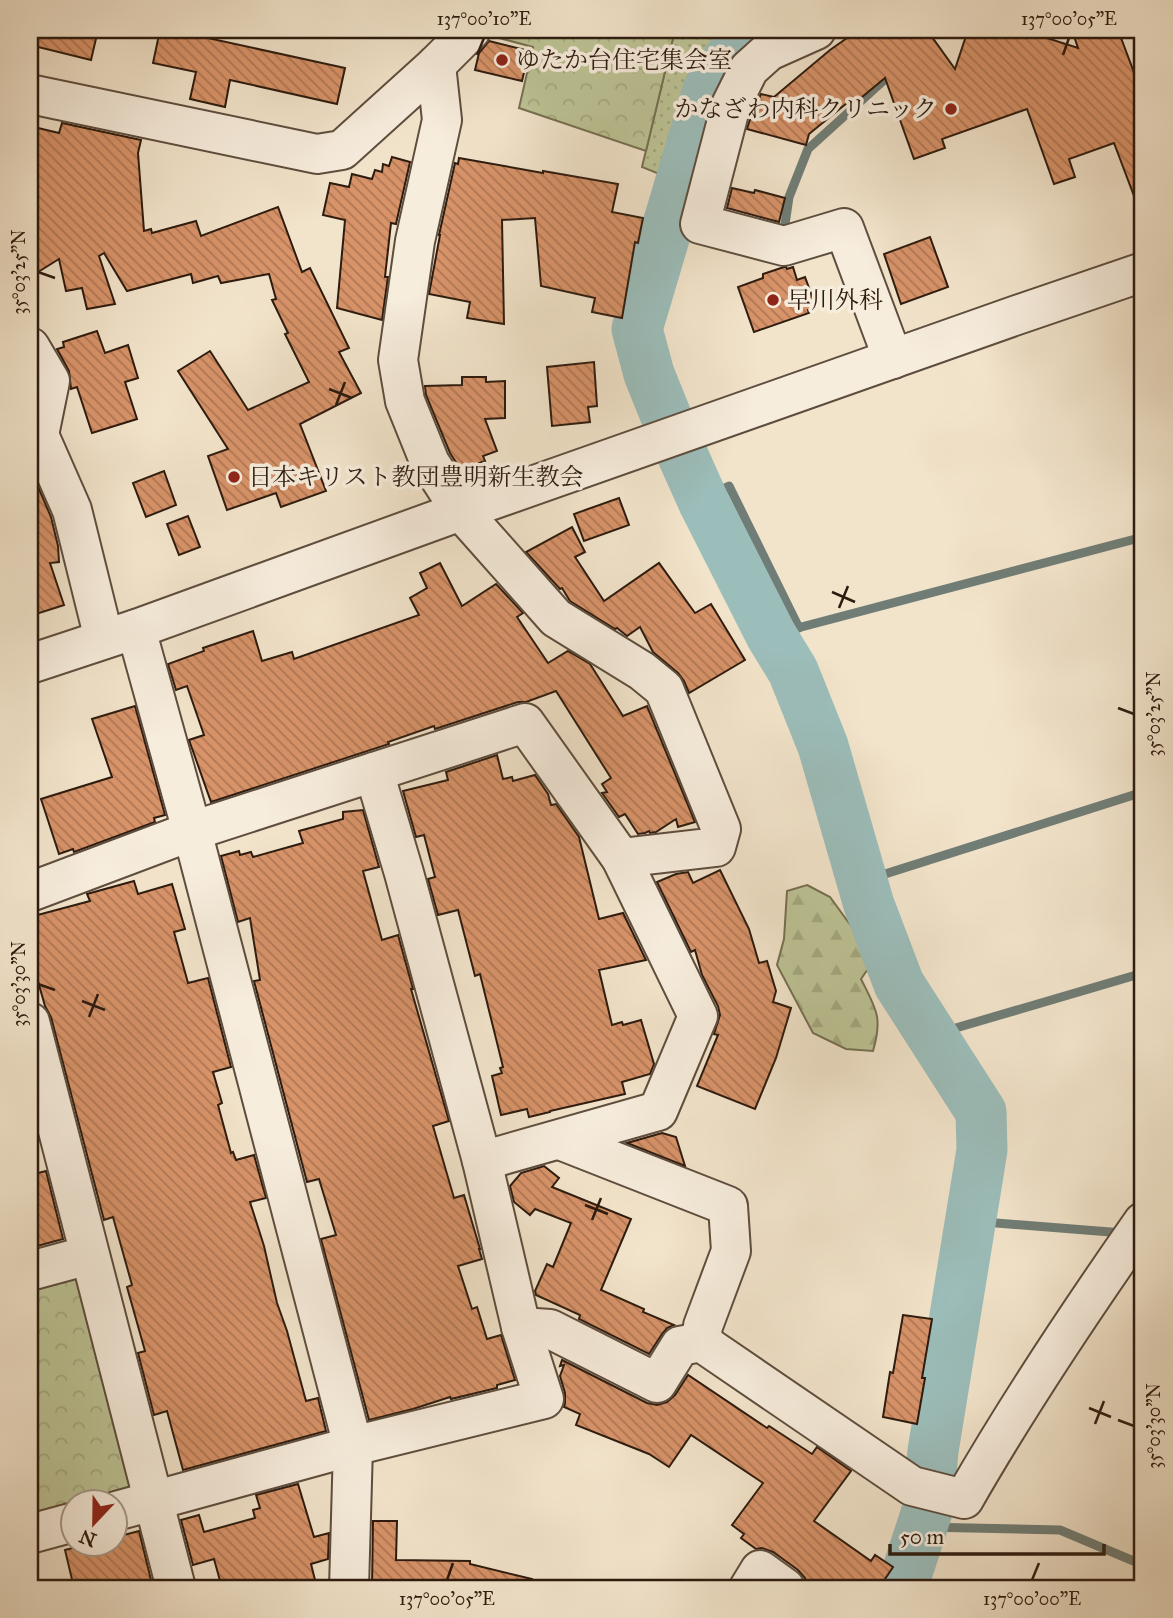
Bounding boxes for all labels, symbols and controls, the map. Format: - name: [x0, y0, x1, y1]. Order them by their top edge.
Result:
- text: 137°00'10"E: [437, 8, 531, 30]
- text: 137°00'05"E: [1021, 8, 1117, 30]
- place label: ゆたか台住宅集会室: [516, 45, 732, 75]
- marker: ゆたか台住宅集会室: [494, 52, 510, 68]
- place label: かなざわ内科クリニック: [674, 94, 937, 124]
- marker: かなざわ内科クリニック: [943, 101, 959, 117]
- text: 35°03'25"N: [8, 230, 30, 315]
- place label: 早川外科: [787, 285, 883, 315]
- marker: 早川外科: [765, 292, 781, 308]
- place label: 日本キリスト教団豊明新生教会: [248, 462, 584, 492]
- marker: 日本キリスト教団豊明新生教会: [226, 469, 242, 485]
- text: 35°03'25"N: [1143, 672, 1165, 757]
- text: 35°03'30"N: [8, 941, 30, 1027]
- text: 35°03'30"N: [1143, 1383, 1165, 1469]
- north arrow: [60, 1488, 130, 1558]
- scale bar: [890, 1513, 1103, 1557]
- text: 50 m: [900, 1524, 945, 1550]
- text: N: [76, 1525, 100, 1552]
- text: 137°00'05"E: [399, 1588, 495, 1610]
- text: 137°00'00"E: [983, 1588, 1081, 1610]

